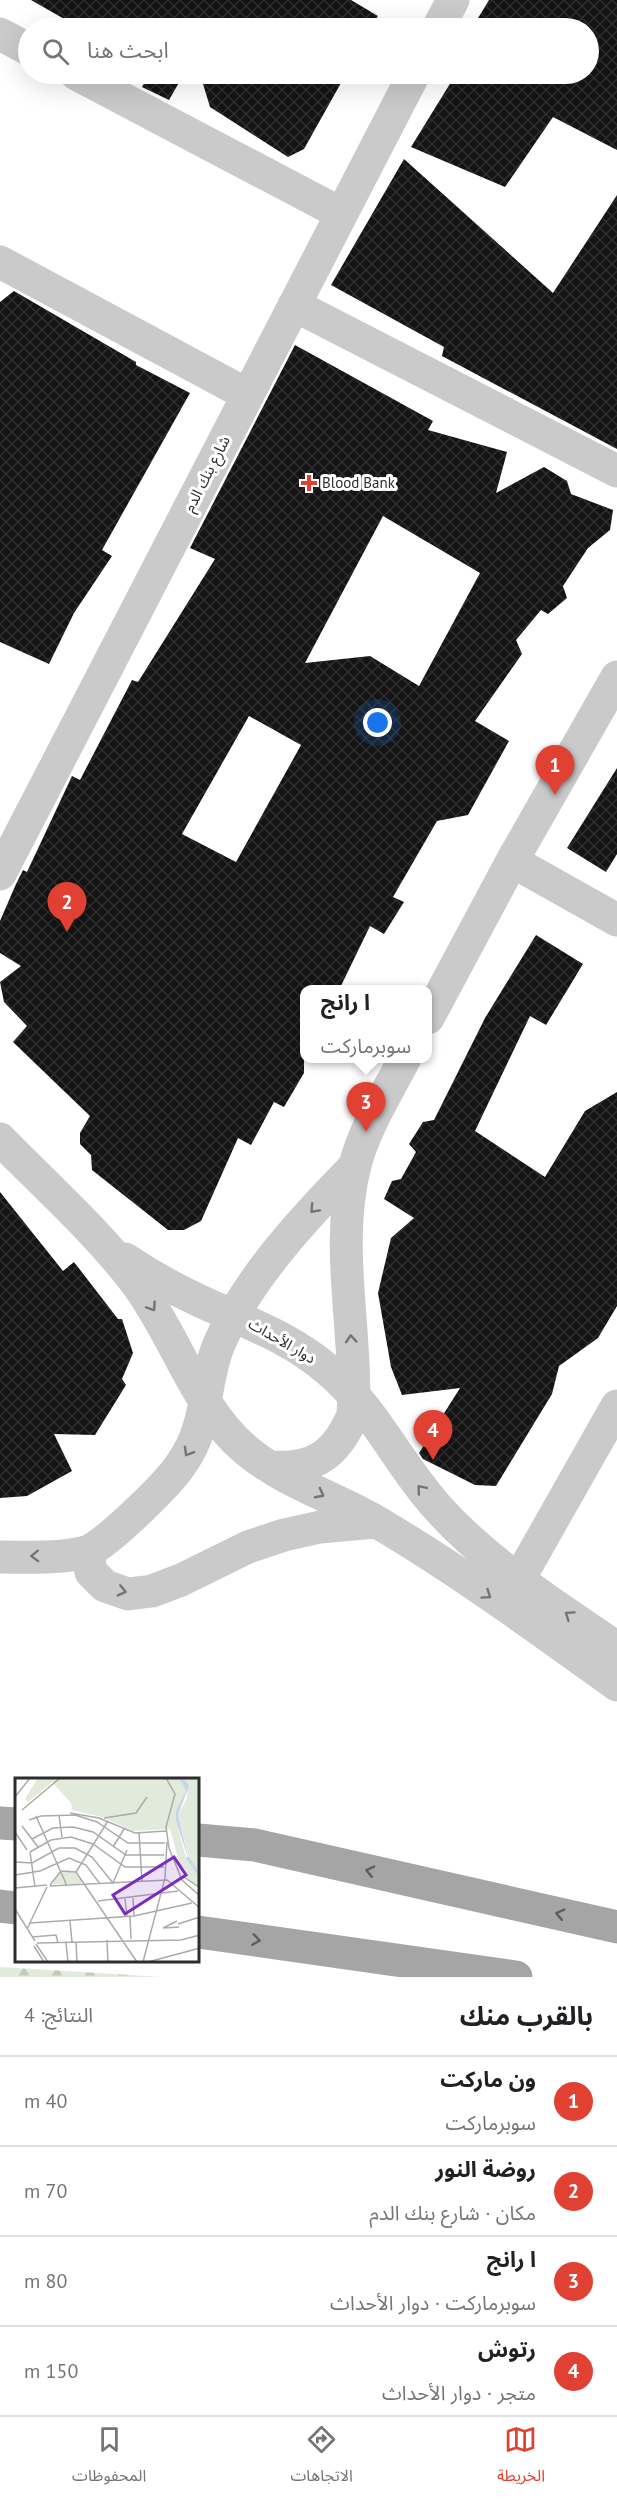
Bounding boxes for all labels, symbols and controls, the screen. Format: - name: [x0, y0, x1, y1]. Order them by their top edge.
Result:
- search box: [18, 18, 599, 84]
- icon: search: [39, 35, 72, 68]
- text: ابحث هنا: [87, 36, 169, 64]
- street label: شارع بنك الدم: [179, 432, 237, 516]
- place label: Blood Bank: [322, 473, 396, 492]
- marker: Blood Bank: [300, 474, 318, 492]
- your location: [363, 708, 392, 737]
- pin: 1: [536, 746, 574, 795]
- pin: 2: [48, 882, 86, 932]
- popup: [300, 985, 432, 1063]
- text: ا رانج: [321, 988, 370, 1016]
- text: سوبرماركت: [321, 1033, 411, 1059]
- pin: 3: [346, 1082, 386, 1132]
- one-way arrow: [310, 1202, 321, 1212]
- one-way arrow: [145, 1301, 156, 1312]
- street label: دوار الأحداث: [245, 1314, 319, 1367]
- one-way arrow: [344, 1334, 357, 1343]
- pin: 4: [414, 1410, 452, 1460]
- one-way arrow: [183, 1446, 195, 1456]
- one-way arrow: [417, 1485, 428, 1496]
- one-way arrow: [314, 1486, 325, 1498]
- one-way arrow: [31, 1550, 40, 1563]
- one-way arrow: [117, 1583, 127, 1596]
- one-way arrow: [480, 1587, 491, 1598]
- one-way arrow: [564, 1611, 575, 1622]
- inset map: [15, 1778, 200, 1962]
- one-way arrow: [365, 1866, 375, 1879]
- one-way arrow: [555, 1909, 565, 1922]
- one-way arrow: [251, 1933, 261, 1945]
- text: بالقرب منك: [460, 1999, 593, 2032]
- text: النتائج: 4: [24, 2002, 93, 2028]
- text: ون ماركت: [440, 2065, 536, 2093]
- text: 40 m: [24, 2088, 67, 2114]
- text: 1: [568, 2088, 579, 2114]
- text: سوبرماركت: [445, 2110, 536, 2136]
- text: روضة النور: [435, 2155, 536, 2183]
- text: 70 m: [24, 2178, 67, 2204]
- text: 2: [568, 2178, 579, 2204]
- text: مكان · شارع بنك الدم: [369, 2200, 536, 2226]
- text: ا رانج: [487, 2245, 536, 2273]
- text: 80 m: [24, 2268, 67, 2294]
- text: 3: [568, 2268, 579, 2294]
- text: سوبرماركت · دوار الأحداث: [330, 2290, 536, 2316]
- text: رتوش: [478, 2335, 536, 2363]
- text: 150 m: [24, 2358, 78, 2384]
- text: 4: [568, 2358, 579, 2384]
- text: متجر · دوار الأحداث: [382, 2380, 536, 2406]
- tab: المحفوظات: [72, 2423, 146, 2493]
- tab: الاتجاهات: [290, 2423, 353, 2493]
- tab: الخريطة: [497, 2423, 545, 2493]

